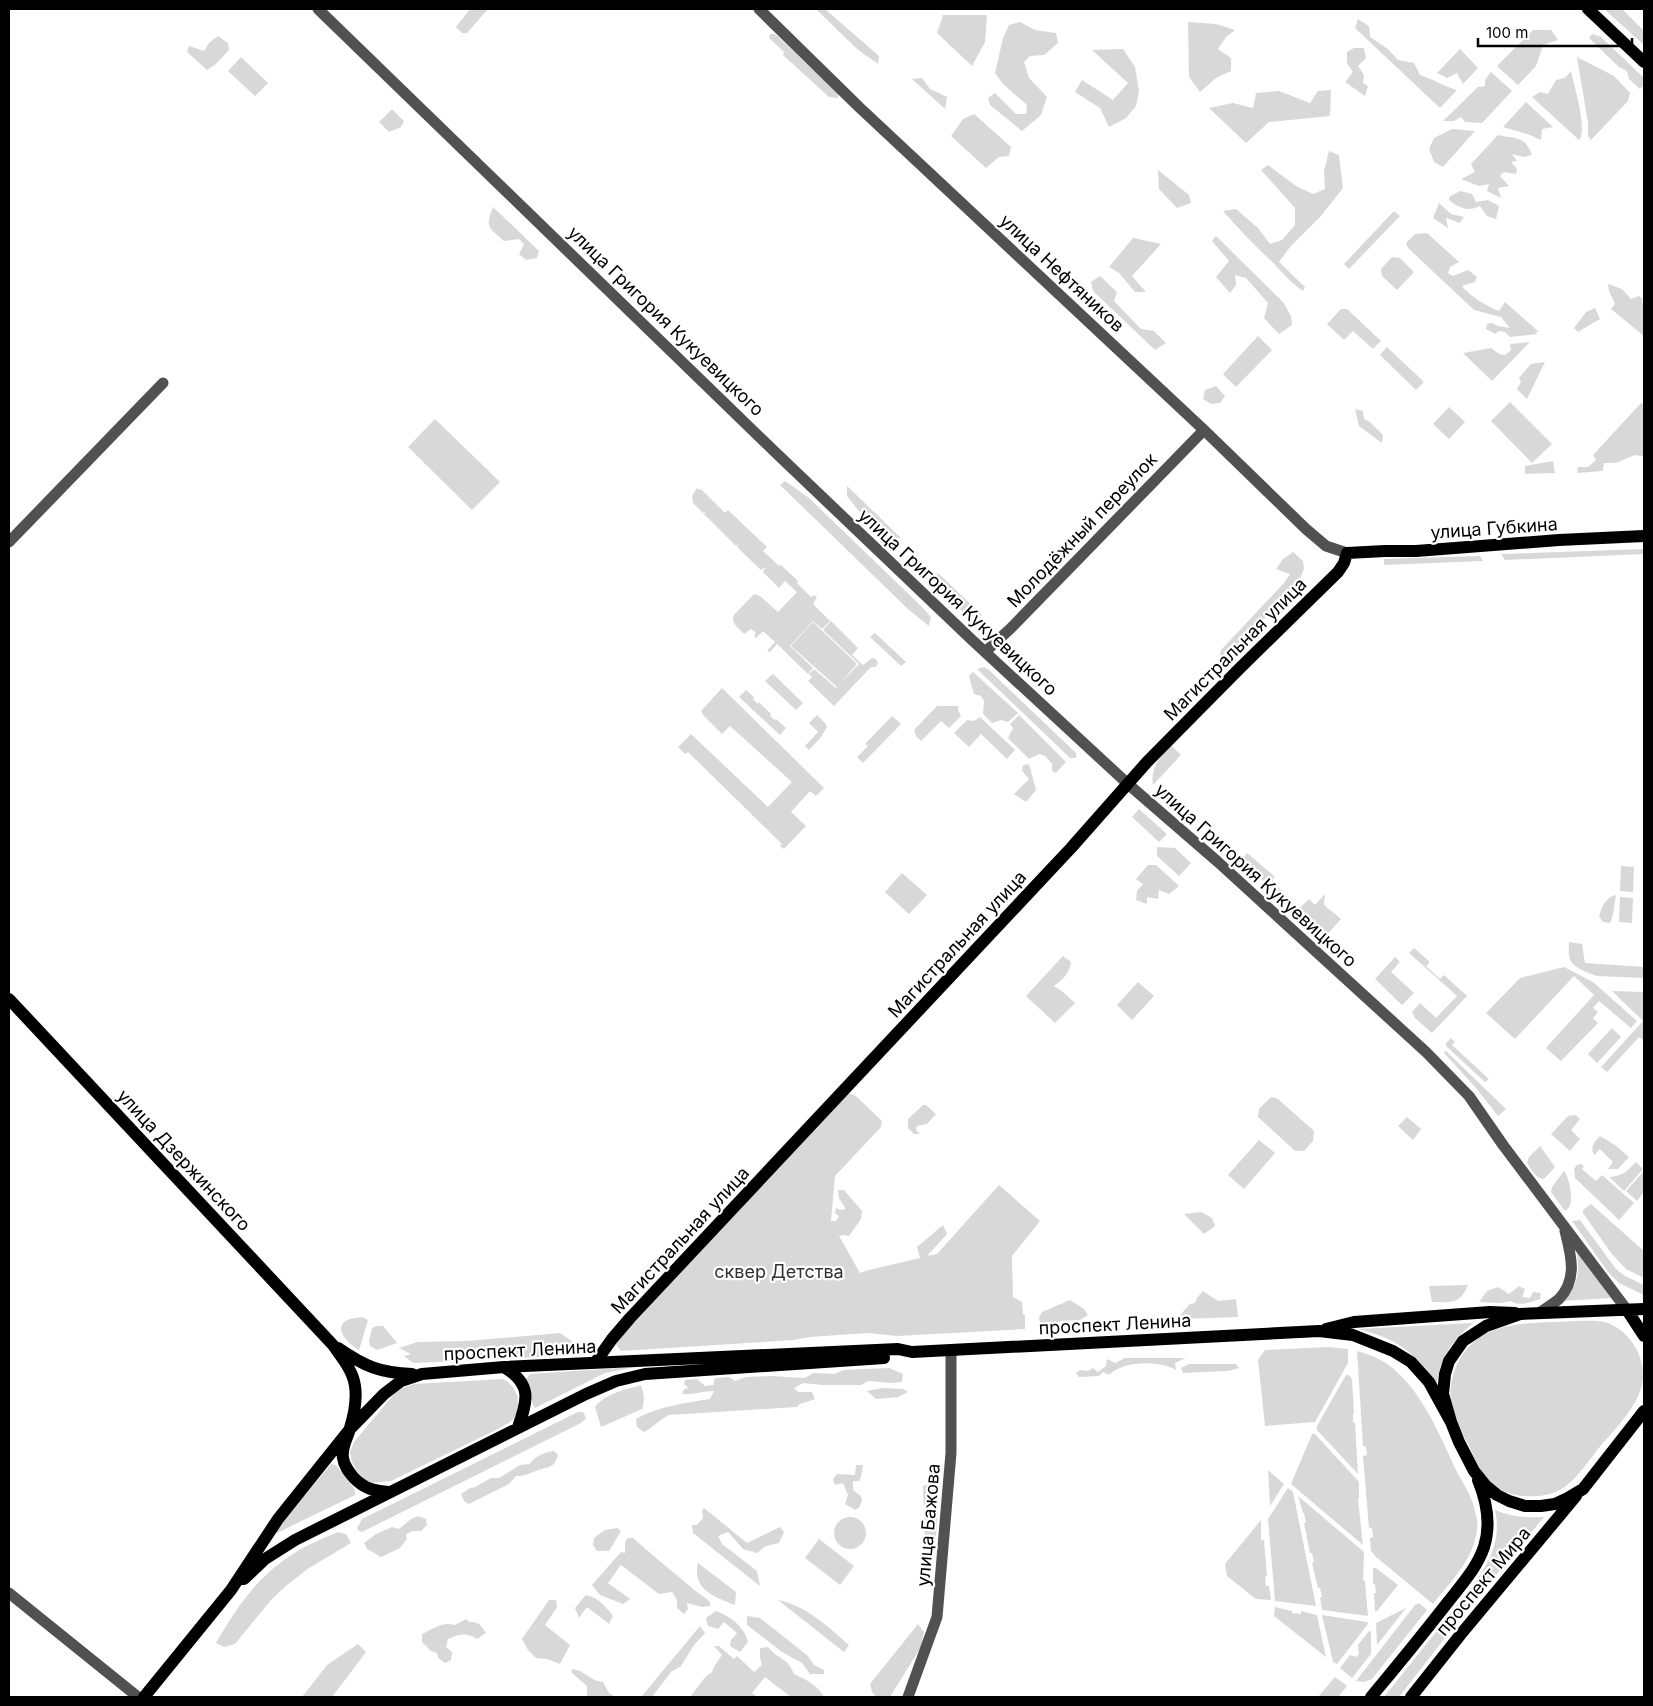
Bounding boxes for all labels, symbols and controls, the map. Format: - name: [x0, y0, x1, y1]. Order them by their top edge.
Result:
- scale bar: [1478, 15, 1632, 47]
- text: 100 m: [1486, 23, 1528, 42]
- street label: улица Нефтяников: [995, 210, 1129, 336]
- street label: улица Григория Кукуевицкого: [564, 222, 768, 420]
- street label: Молодёжный переулок: [1003, 448, 1161, 611]
- street label: улица Григория Кукуевицкого: [854, 504, 1062, 700]
- street label: улица Губкина: [1430, 513, 1558, 543]
- street label: Магистральная улица: [1159, 573, 1311, 725]
- street label: улица Григория Кукуевицкого: [1151, 779, 1361, 971]
- street label: Магистральная улица: [884, 866, 1030, 1022]
- street label: улица Дзержинского: [113, 1085, 255, 1235]
- street label: Магистральная улица: [607, 1162, 753, 1318]
- park label: сквер Детства: [714, 1261, 844, 1282]
- street label: проспект Ленина: [1038, 1310, 1192, 1338]
- street label: проспект Ленина: [443, 1336, 597, 1364]
- street label: улица Бажова: [912, 1463, 944, 1587]
- street label: проспект Мира: [1432, 1522, 1534, 1640]

